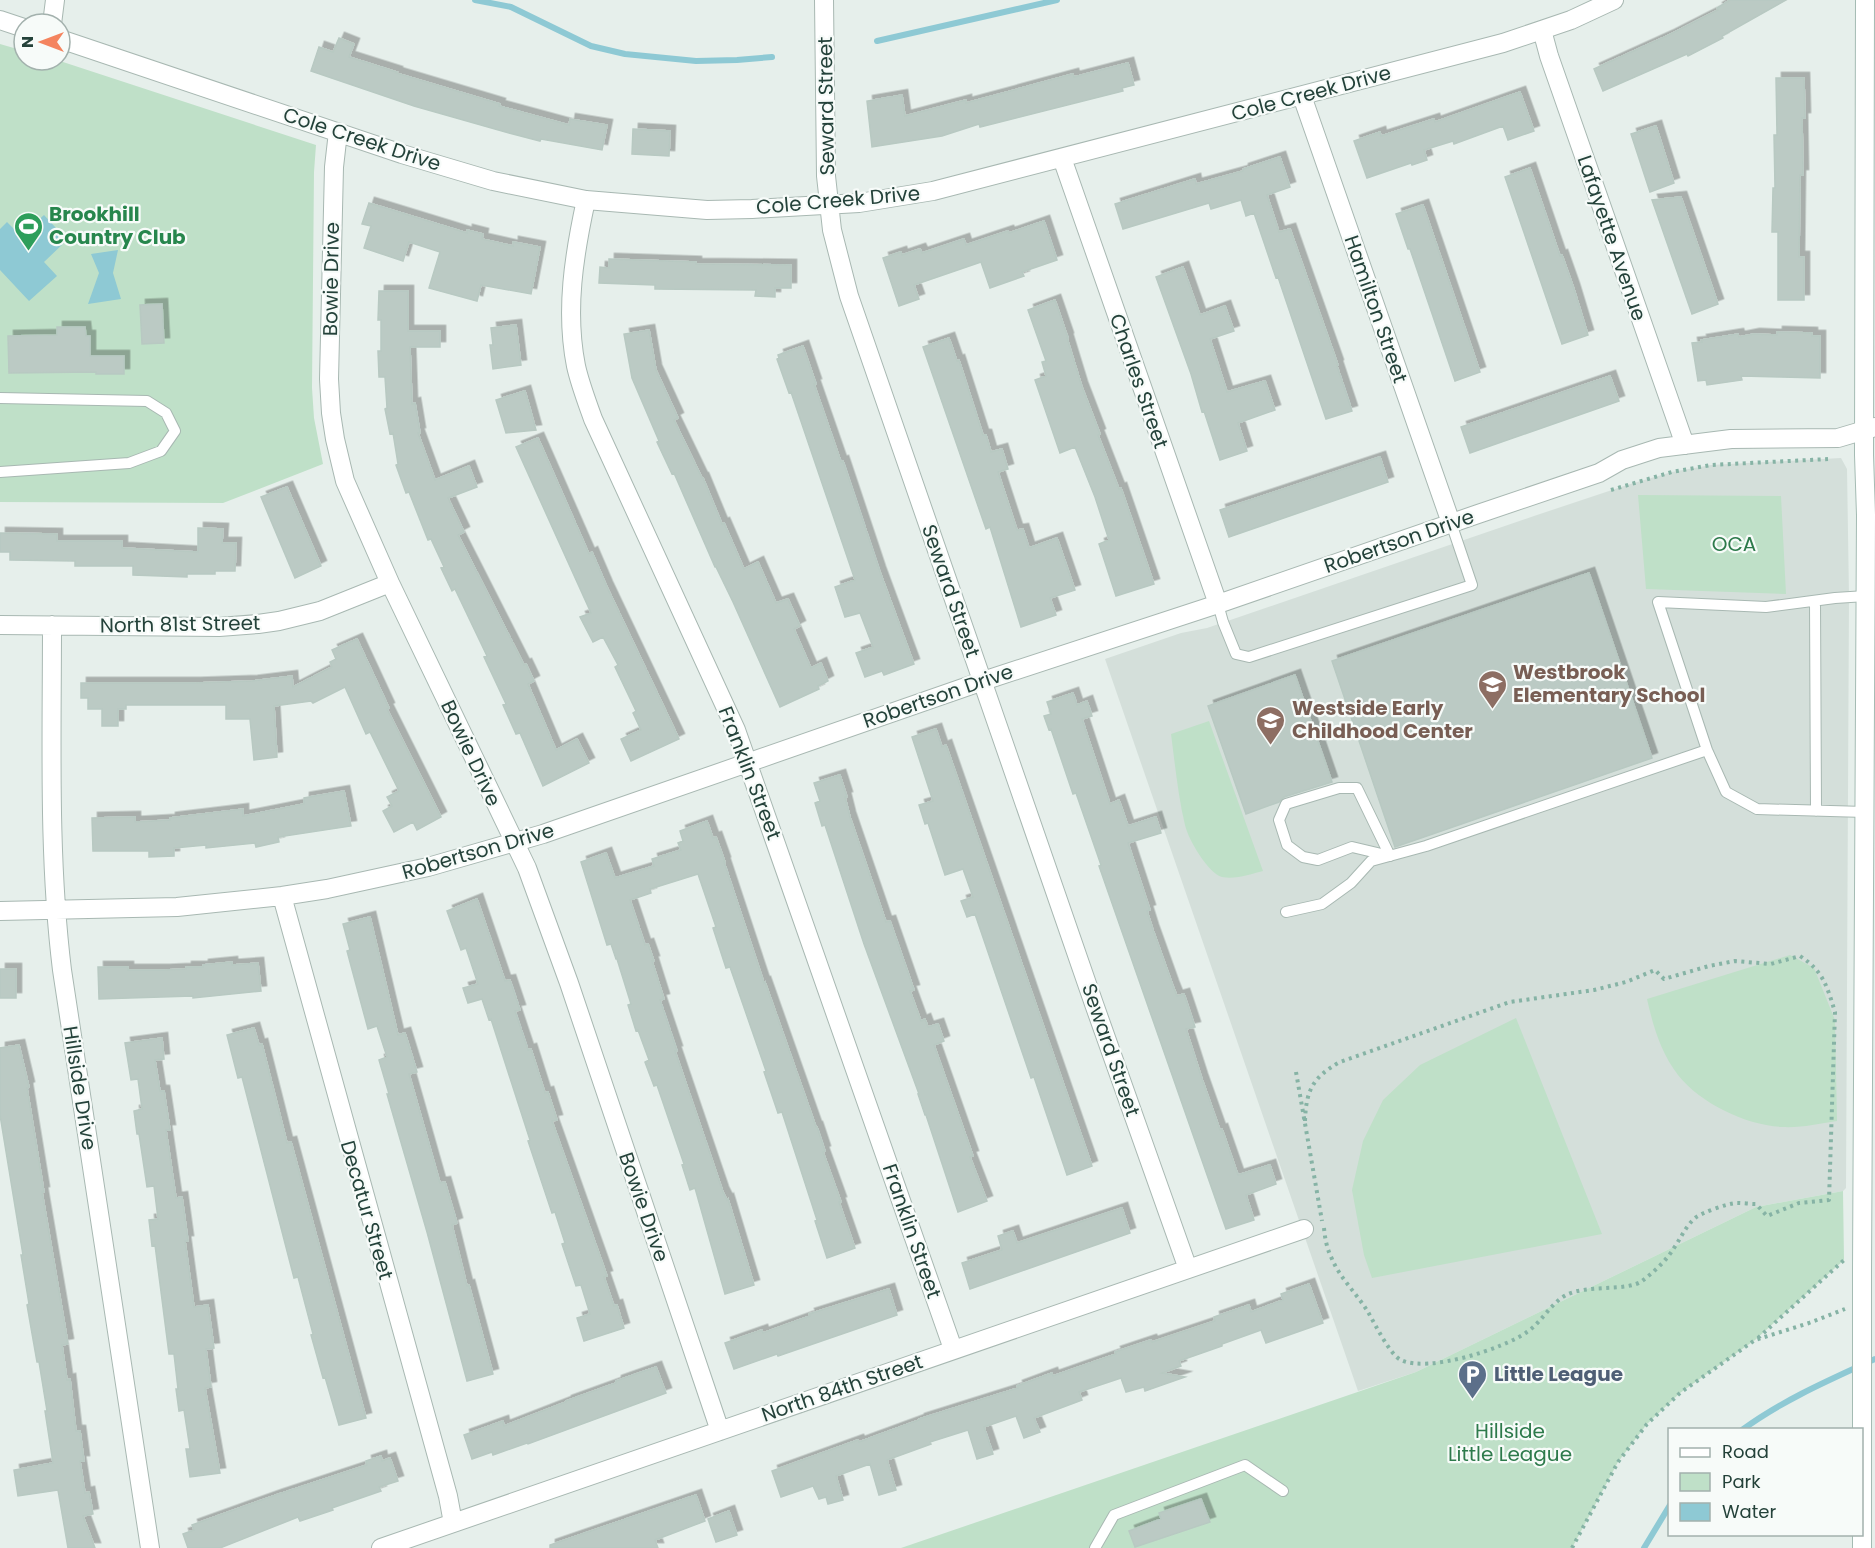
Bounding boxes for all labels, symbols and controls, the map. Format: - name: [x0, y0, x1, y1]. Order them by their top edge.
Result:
- north arrow: [12, 12, 72, 72]
- text: N: [16, 36, 39, 48]
- street label: Seward Street: [811, 36, 841, 176]
- street label: Cole Creek Drive: [1228, 58, 1394, 128]
- street label: Cole Creek Drive: [280, 100, 444, 178]
- street label: Lafayette Avenue: [1571, 151, 1653, 325]
- street label: Cole Creek Drive: [755, 179, 921, 221]
- place label: Brookhill Country Club: [49, 200, 186, 251]
- sports icon: Brookhill Country Club: [12, 210, 44, 252]
- street label: Bowie Drive: [316, 222, 346, 336]
- street label: Hamilton Street: [1338, 231, 1414, 387]
- street label: Charles Street: [1103, 310, 1175, 452]
- street label: Robertson Drive: [1320, 502, 1478, 580]
- street label: Seward Street: [915, 521, 987, 661]
- park label: OCA: [1712, 530, 1756, 558]
- street label: North 81st Street: [100, 609, 260, 639]
- street label: Robertson Drive: [859, 657, 1017, 735]
- place label: Westbrook Elementary School: [1513, 658, 1705, 709]
- school or university icon: Westbrook Elementary School: [1476, 668, 1508, 710]
- place label: Westside Early Childhood Center: [1292, 694, 1473, 745]
- street label: Bowie Drive: [434, 695, 508, 811]
- street label: Franklin Street: [712, 702, 788, 844]
- school or university icon: Westside Early Childhood Center: [1255, 704, 1287, 746]
- street label: Robertson Drive: [399, 816, 557, 886]
- street label: Seward Street: [1075, 980, 1147, 1120]
- street label: Hillside Drive: [56, 1024, 104, 1152]
- street label: Decatur Street: [334, 1137, 400, 1283]
- street label: Bowie Drive: [612, 1148, 676, 1266]
- street label: Franklin Street: [876, 1160, 948, 1302]
- street label: North 84th Street: [758, 1347, 926, 1429]
- parking icon: Little League: [1457, 1358, 1489, 1400]
- place label: Little League: [1494, 1360, 1623, 1388]
- park label: Hillside Little League: [1448, 1417, 1572, 1468]
- legend: [1668, 1428, 1863, 1536]
- text: Road: [1722, 1439, 1769, 1464]
- text: Park: [1722, 1469, 1761, 1494]
- text: Water: [1722, 1499, 1776, 1524]

